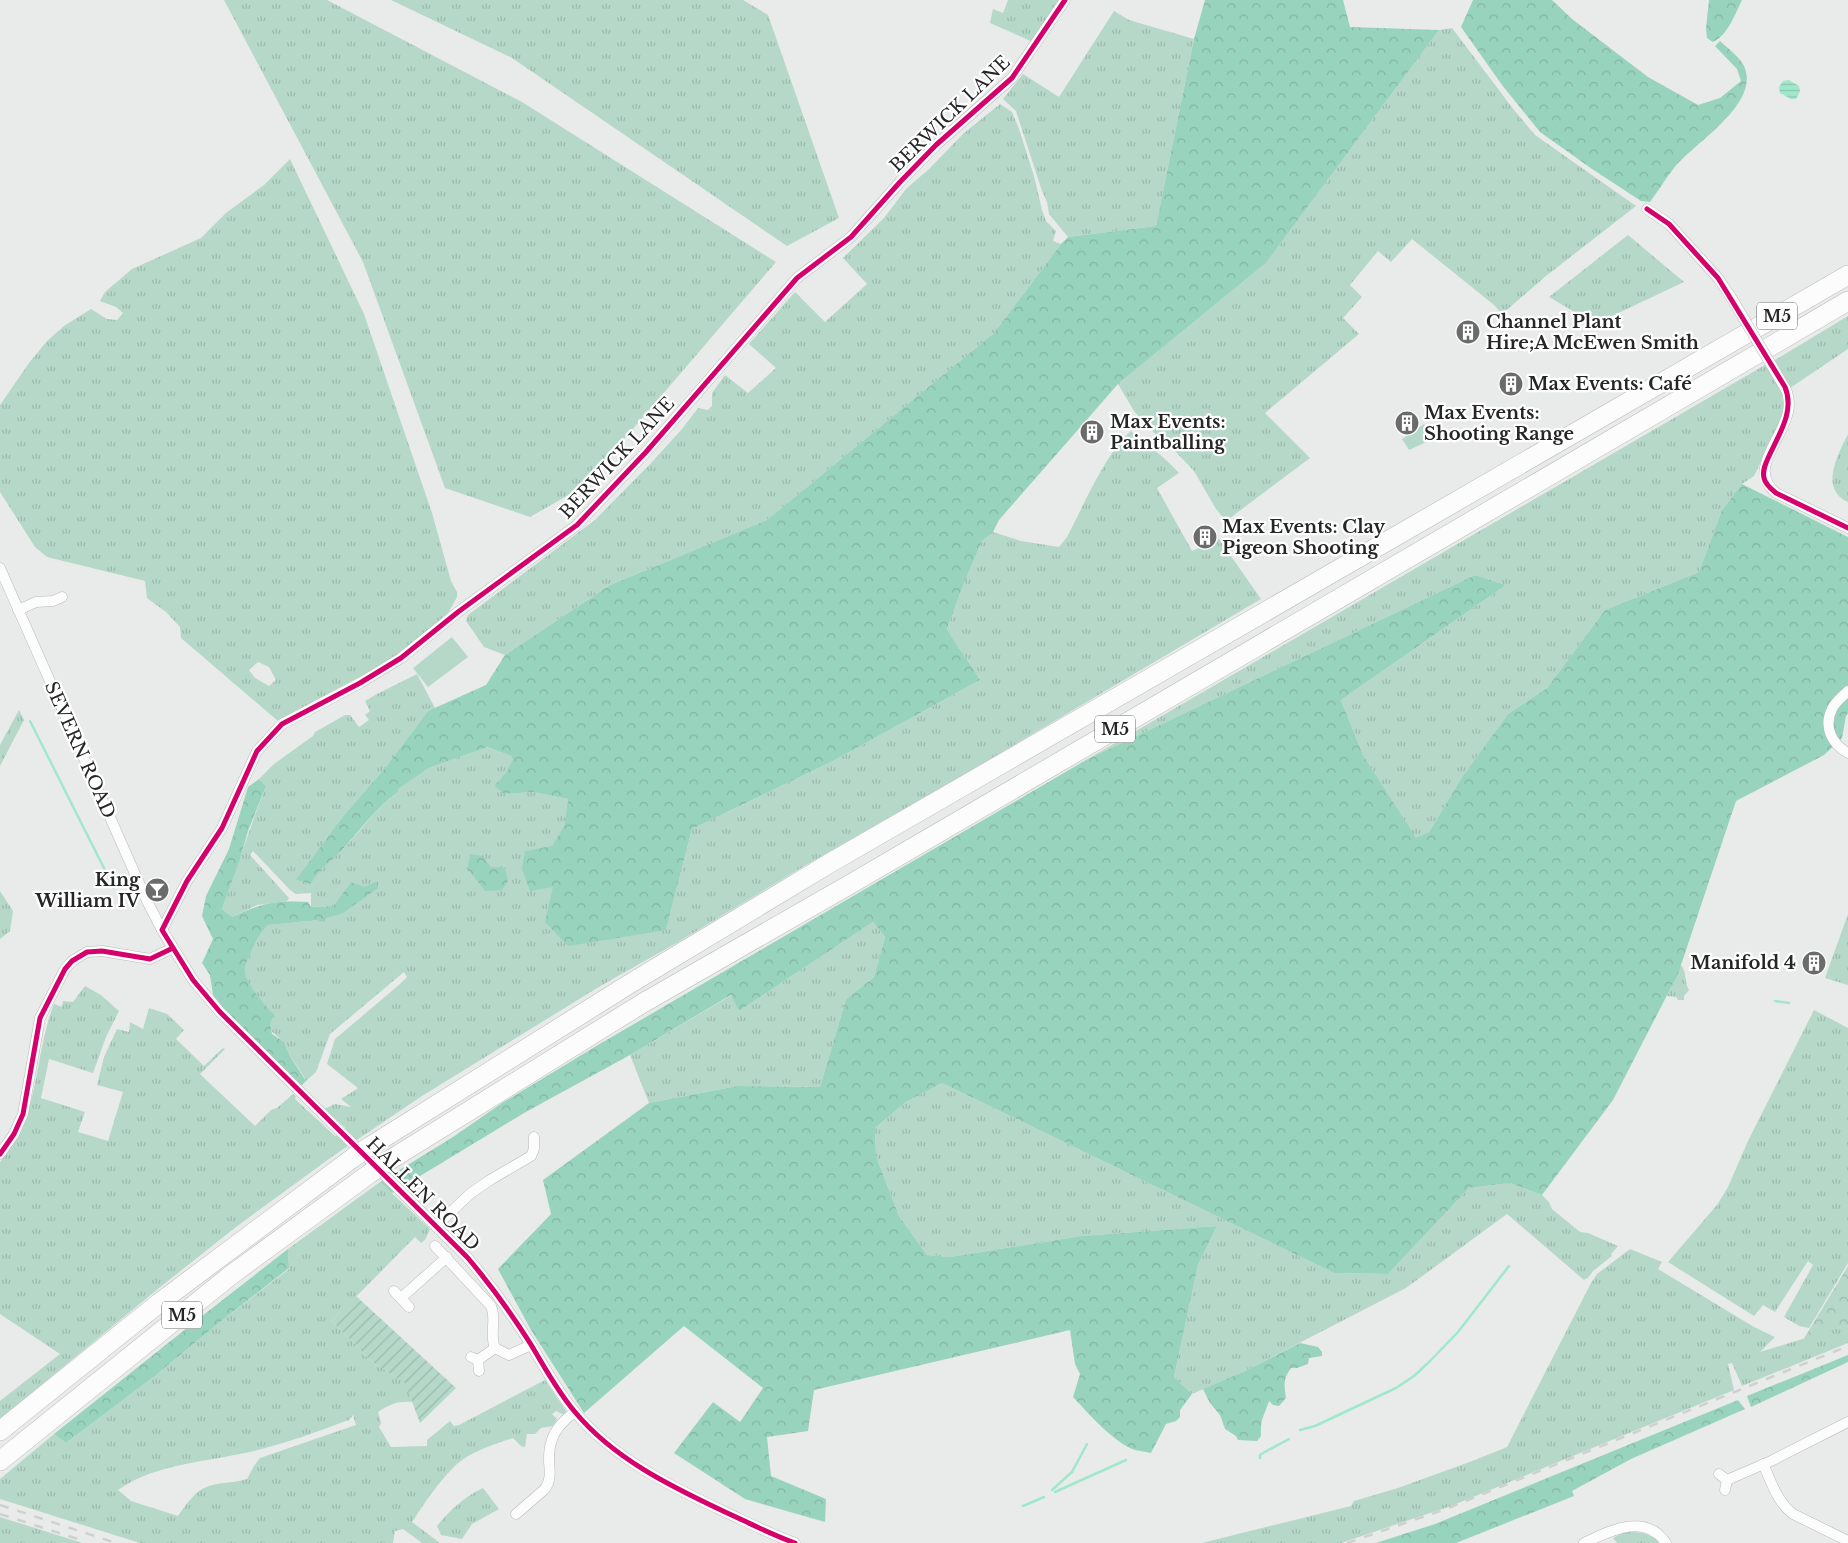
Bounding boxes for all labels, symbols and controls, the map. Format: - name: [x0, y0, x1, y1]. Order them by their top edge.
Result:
- street label: BERWICK LANE: [886, 51, 1014, 177]
- road number: M5: [1757, 302, 1797, 330]
- place label: Channel Plant Hire;A McEwen Smith: [1486, 311, 1699, 354]
- building icon: Channel Plant Hire;A McEwen Smith: [1455, 319, 1481, 345]
- building icon: Max Events: Café: [1498, 371, 1524, 397]
- place label: Max Events: Café: [1528, 373, 1692, 395]
- street label: BERWICK LANE: [555, 393, 679, 523]
- place label: Max Events: Shooting Range: [1424, 402, 1574, 445]
- building icon: Max Events: Shooting Range: [1394, 410, 1420, 436]
- place label: Max Events: Paintballing: [1110, 411, 1226, 454]
- building icon: Max Events: Paintballing: [1079, 419, 1105, 445]
- place label: Max Events: Clay Pigeon Shooting: [1222, 516, 1385, 559]
- building icon: Max Events: Clay Pigeon Shooting: [1192, 524, 1218, 550]
- street label: SEVERN ROAD: [40, 678, 120, 822]
- road number: M5: [1095, 716, 1135, 742]
- place label: King William IV: [34, 869, 141, 912]
- bar icon: King William IV: [144, 877, 170, 903]
- building icon: Manifold 4: [1801, 950, 1827, 976]
- place label: Manifold 4: [1690, 952, 1796, 974]
- street label: HALLEN ROAD: [362, 1133, 484, 1255]
- road number: M5: [162, 1302, 202, 1328]

